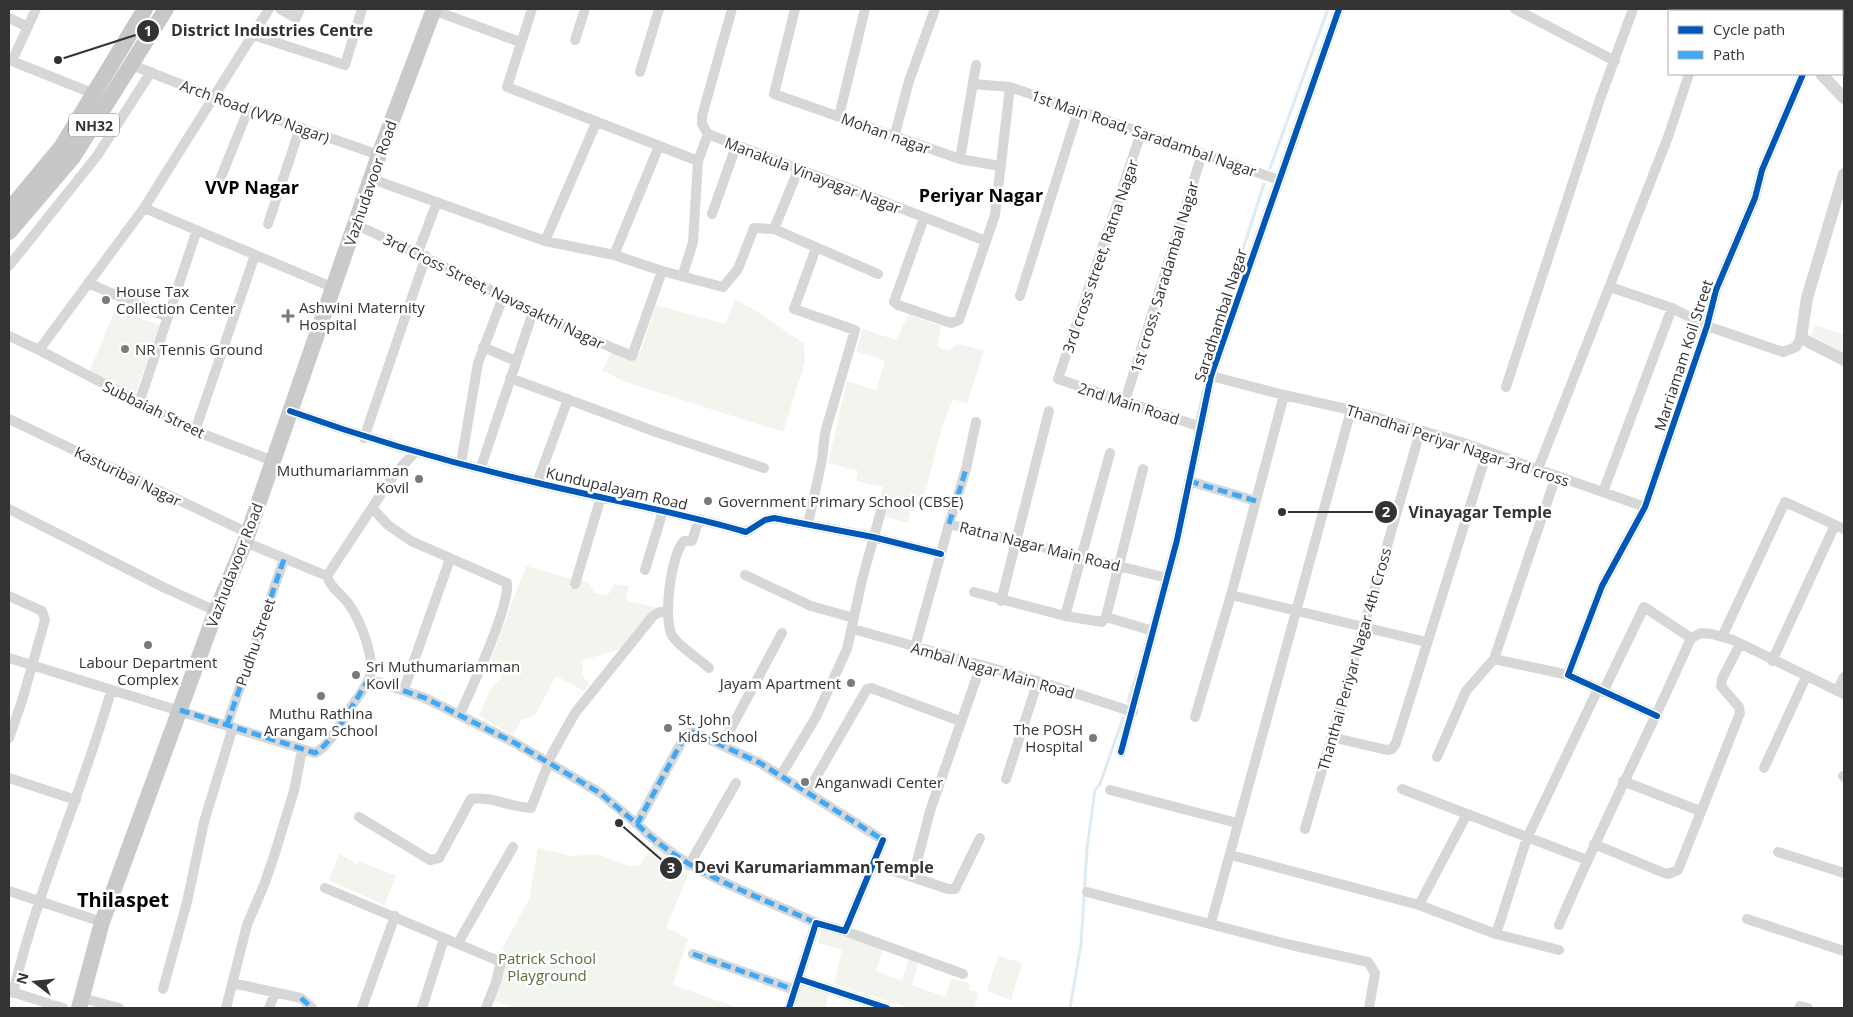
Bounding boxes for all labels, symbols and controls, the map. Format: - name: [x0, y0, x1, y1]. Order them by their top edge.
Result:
- legend: [1668, 10, 1843, 75]
- callout: District Industries Centre: [136, 15, 383, 46]
- text: District Industries Centre: [171, 19, 373, 41]
- text: Cycle path: [1713, 19, 1785, 39]
- text: 1: [144, 20, 152, 40]
- text: Path: [1713, 44, 1745, 64]
- street label: Arch Road (VVP Nagar): [178, 75, 332, 147]
- street label: 1st Main Road, Saradambal Nagar: [1029, 85, 1259, 181]
- street label: Mohan nagar: [839, 108, 933, 158]
- road number: NH32: [69, 114, 119, 136]
- street label: Vazhudavoor Road: [339, 118, 401, 248]
- street label: Manakula Vinayagar Nagar: [722, 132, 904, 218]
- street label: 3rd cross street, Ratna Nagar: [1057, 157, 1143, 355]
- district label: VVP Nagar: [205, 175, 299, 199]
- street label: 1st cross, Saradambal Nagar: [1125, 179, 1203, 375]
- district label: Periyar Nagar: [919, 183, 1043, 207]
- street label: 3rd Cross Street, Navasakthi Nagar: [380, 229, 608, 353]
- street label: Saradhambal Nagar: [1189, 246, 1251, 384]
- street label: Marriamam Koil Street: [1649, 277, 1717, 433]
- place label: House Tax Collection Center: [116, 281, 236, 318]
- marker: House Tax Collection Center: [100, 294, 112, 306]
- place label: Ashwini Maternity Hospital: [299, 297, 425, 334]
- marker: Ashwini Maternity Hospital: [281, 309, 295, 323]
- place label: NR Tennis Ground: [135, 339, 263, 359]
- marker: NR Tennis Ground: [119, 343, 131, 355]
- street label: Subbaiah Street: [100, 376, 208, 442]
- street label: 2nd Main Road: [1076, 377, 1182, 429]
- street label: Thandhai Periyar Nagar 3rd cross: [1344, 399, 1572, 491]
- street label: Kasturibai Nagar: [71, 441, 185, 511]
- place label: Muthumariamman Kovil: [277, 460, 409, 497]
- street label: Kundupalayam Road: [544, 462, 690, 514]
- marker: Muthumariamman Kovil: [413, 473, 425, 485]
- place label: Government Primary School (CBSE): [718, 491, 964, 511]
- marker: Government Primary School (CBSE): [702, 495, 714, 507]
- callout: Vinayagar Temple: [1373, 497, 1561, 528]
- street label: Vazhudavoor Road: [201, 500, 267, 630]
- text: 2: [1382, 501, 1391, 521]
- text: Vinayagar Temple: [1408, 501, 1552, 523]
- street label: Ratna Nagar Main Road: [958, 516, 1122, 576]
- street label: Thanthai Periyar Nagar 4th Cross: [1313, 545, 1395, 773]
- street label: Pudhu Street: [231, 595, 279, 689]
- street label: Ambal Nagar Main Road: [909, 637, 1077, 703]
- marker: Labour Department Complex: [142, 639, 154, 651]
- place label: Labour Department Complex: [79, 652, 217, 689]
- place label: Sri Muthumariamman Kovil: [366, 656, 520, 693]
- marker: Sri Muthumariamman Kovil: [350, 669, 362, 681]
- place label: Jayam Apartment: [718, 673, 841, 693]
- marker: Jayam Apartment: [845, 677, 857, 689]
- marker: Muthu Rathina Arangam School: [315, 690, 327, 702]
- place label: Muthu Rathina Arangam School: [264, 703, 378, 740]
- place label: St. John Kids School: [678, 709, 758, 746]
- place label: The POSH Hospital: [1013, 719, 1083, 756]
- marker: St. John Kids School: [662, 722, 674, 734]
- marker: The POSH Hospital: [1087, 732, 1099, 744]
- place label: Anganwadi Center: [815, 772, 943, 792]
- marker: Anganwadi Center: [799, 776, 811, 788]
- callout: Devi Karumariamman Temple: [659, 852, 943, 883]
- text: Devi Karumariamman Temple: [694, 856, 934, 878]
- text: 3: [667, 857, 675, 877]
- district label: Thilaspet: [77, 886, 169, 913]
- park label: Patrick School Playground: [498, 948, 596, 985]
- north arrow: [10, 957, 60, 1007]
- text: N: [11, 970, 33, 986]

